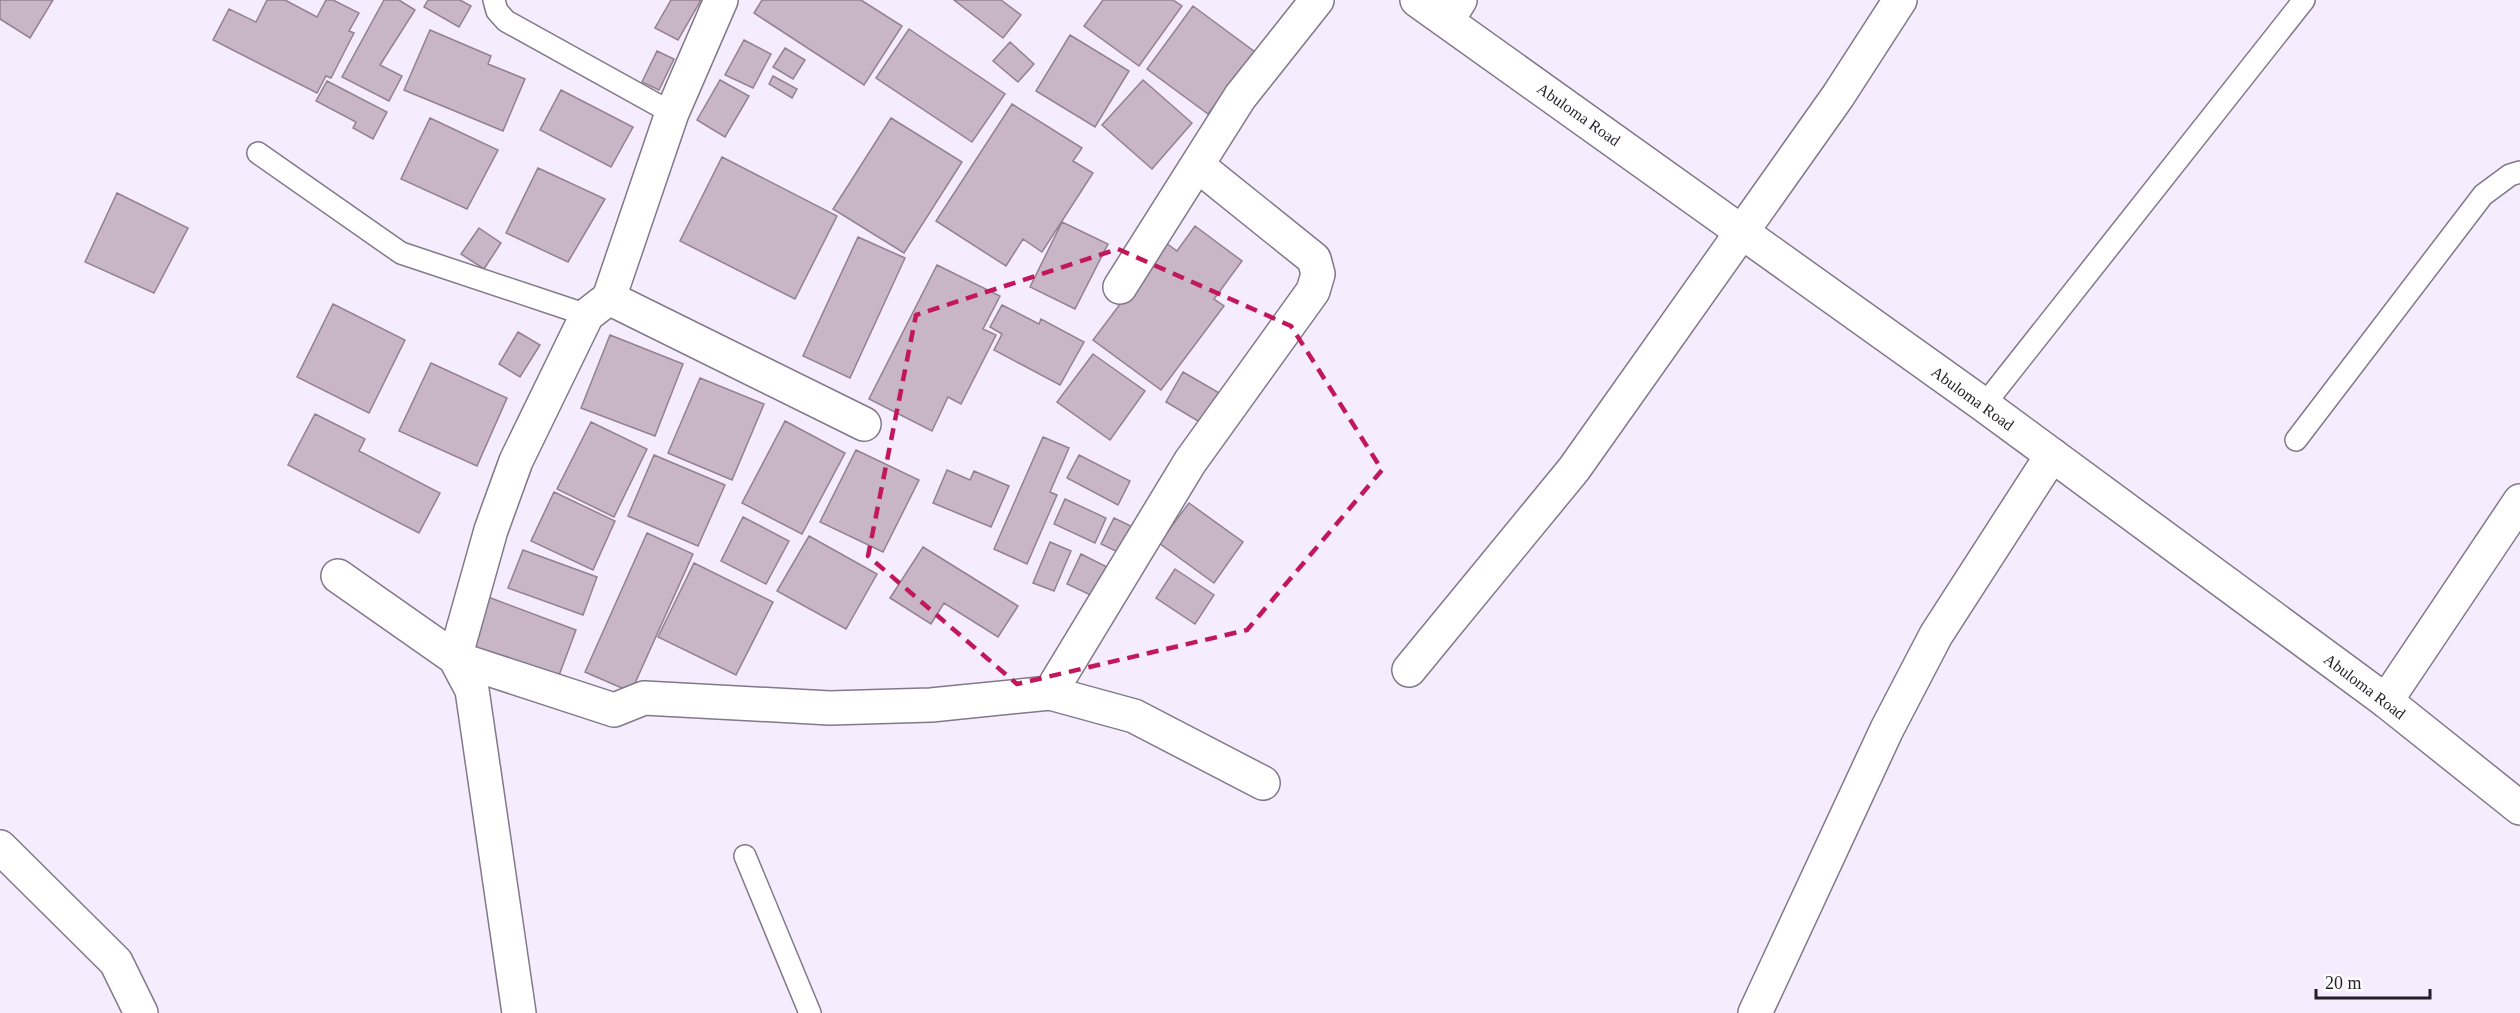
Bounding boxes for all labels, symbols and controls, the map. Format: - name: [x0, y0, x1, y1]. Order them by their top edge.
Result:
- street label: Abuloma Road: [1534, 80, 1623, 149]
- street label: Abuloma Road: [1928, 363, 2017, 434]
- street label: Abuloma Road: [2321, 650, 2409, 722]
- scale bar: [2316, 962, 2430, 1000]
- text: 20 m: [2325, 973, 2362, 993]

